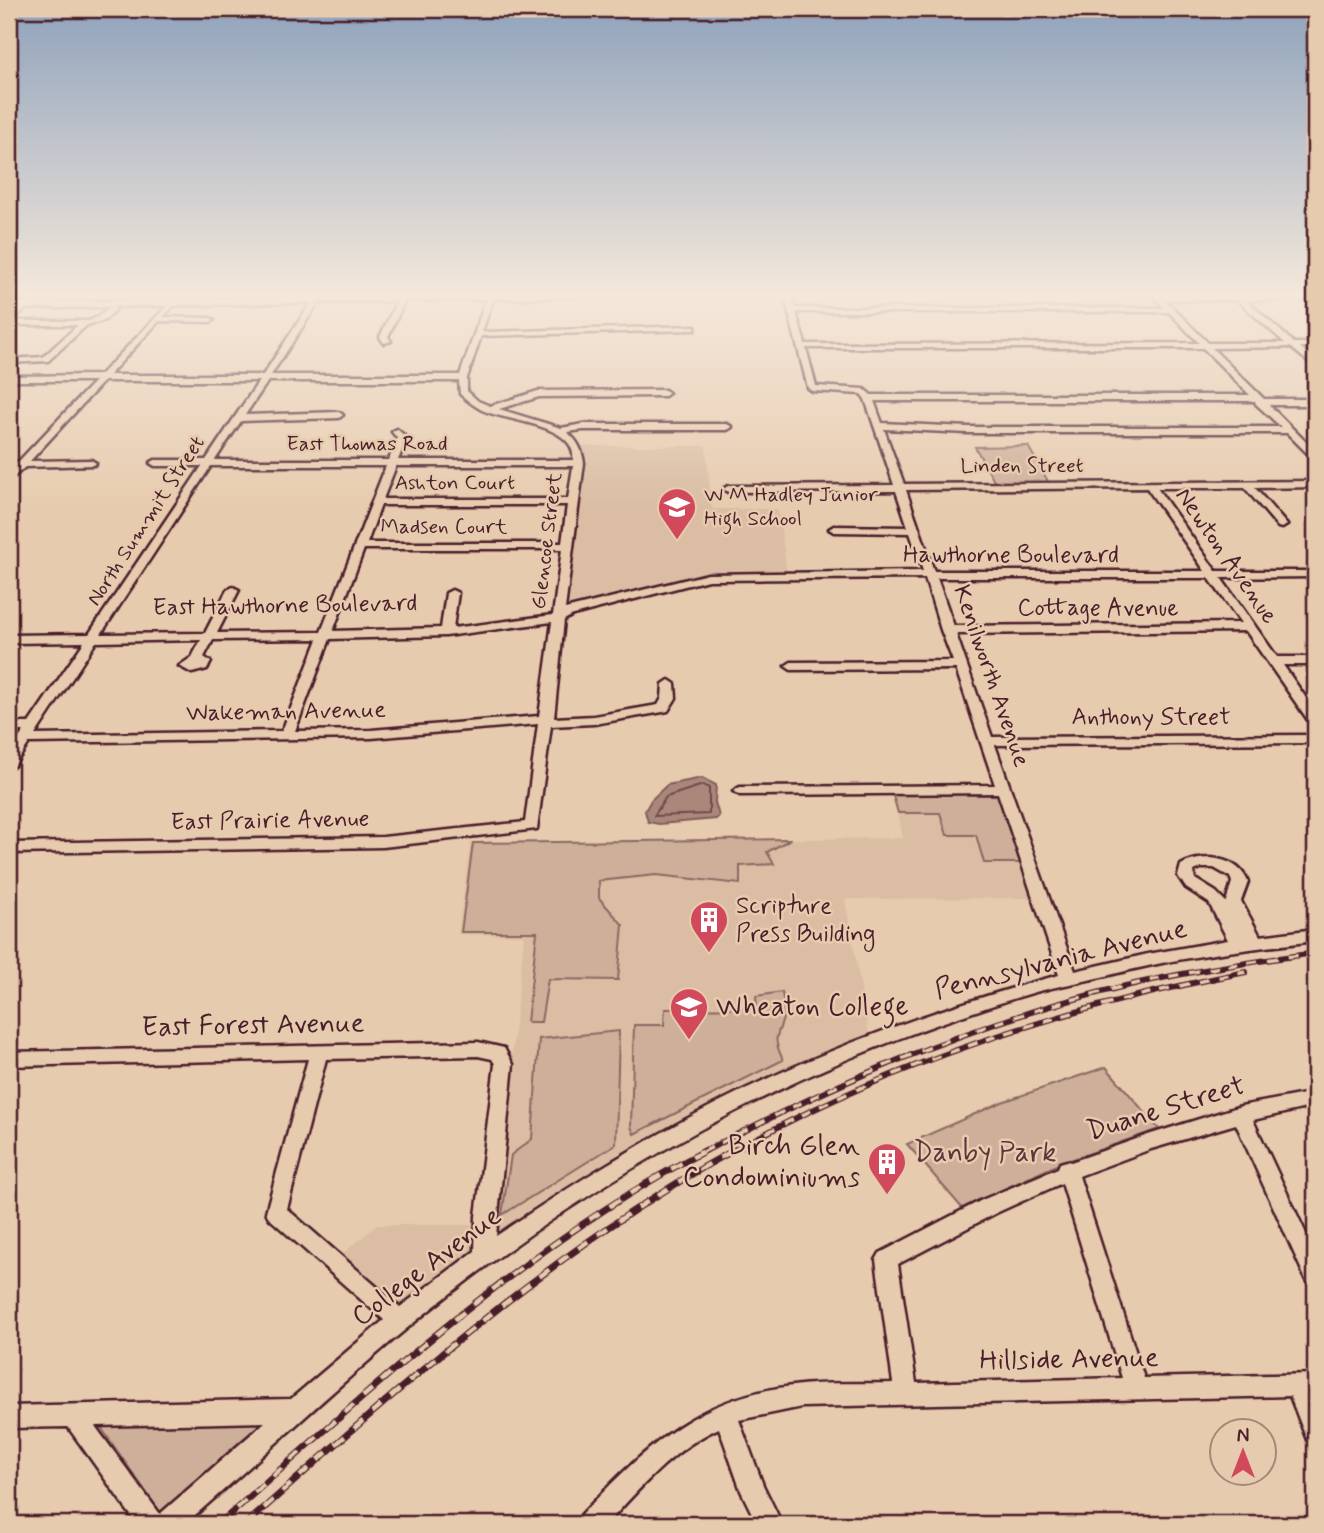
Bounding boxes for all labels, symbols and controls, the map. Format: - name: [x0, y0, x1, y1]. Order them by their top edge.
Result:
- street label: North Summit Street: [80, 430, 212, 611]
- street label: East Thomas Road: [286, 430, 448, 458]
- street label: Linden Street: [960, 452, 1084, 480]
- street label: Ashton Court: [395, 469, 515, 497]
- street label: Glencoe Street: [525, 470, 569, 611]
- place label: W M Hadley Junior High School: [704, 481, 878, 535]
- street label: Newton Avenue: [1168, 482, 1284, 630]
- school or university icon: W M Hadley Junior High School: [656, 486, 698, 541]
- street label: Madsen Court: [381, 513, 508, 541]
- street label: Hawthorne Boulevard: [903, 540, 1119, 571]
- street label: Kenilworth Avenue: [945, 581, 1037, 771]
- street label: East Hawthorne Boulevard: [152, 588, 418, 624]
- street label: Cottage Avenue: [1017, 593, 1179, 624]
- street label: Wakeman Avenue: [186, 695, 386, 729]
- street label: Anthony Street: [1071, 702, 1231, 733]
- street label: East Prairie Avenue: [170, 804, 370, 838]
- place label: Scripture Press Building: [736, 891, 875, 952]
- building icon: Scripture Press Building: [688, 899, 730, 954]
- street label: Pennsylvania Avenue: [931, 911, 1191, 1009]
- school or university icon: Wheaton College: [668, 986, 710, 1041]
- place label: Wheaton College: [716, 989, 909, 1029]
- street label: East Forest Avenue: [141, 1006, 365, 1046]
- street label: Duane Street: [1082, 1067, 1250, 1151]
- place label: Birch Glen Condominiums: [683, 1128, 860, 1197]
- park label: Danby Park: [914, 1135, 1056, 1172]
- building icon: Birch Glen Condominiums: [866, 1141, 908, 1196]
- street label: College Avenue: [345, 1199, 509, 1335]
- street label: Hillside Avenue: [979, 1340, 1159, 1380]
- north arrow: [1208, 1418, 1278, 1488]
- text: N: [1237, 1424, 1249, 1449]

